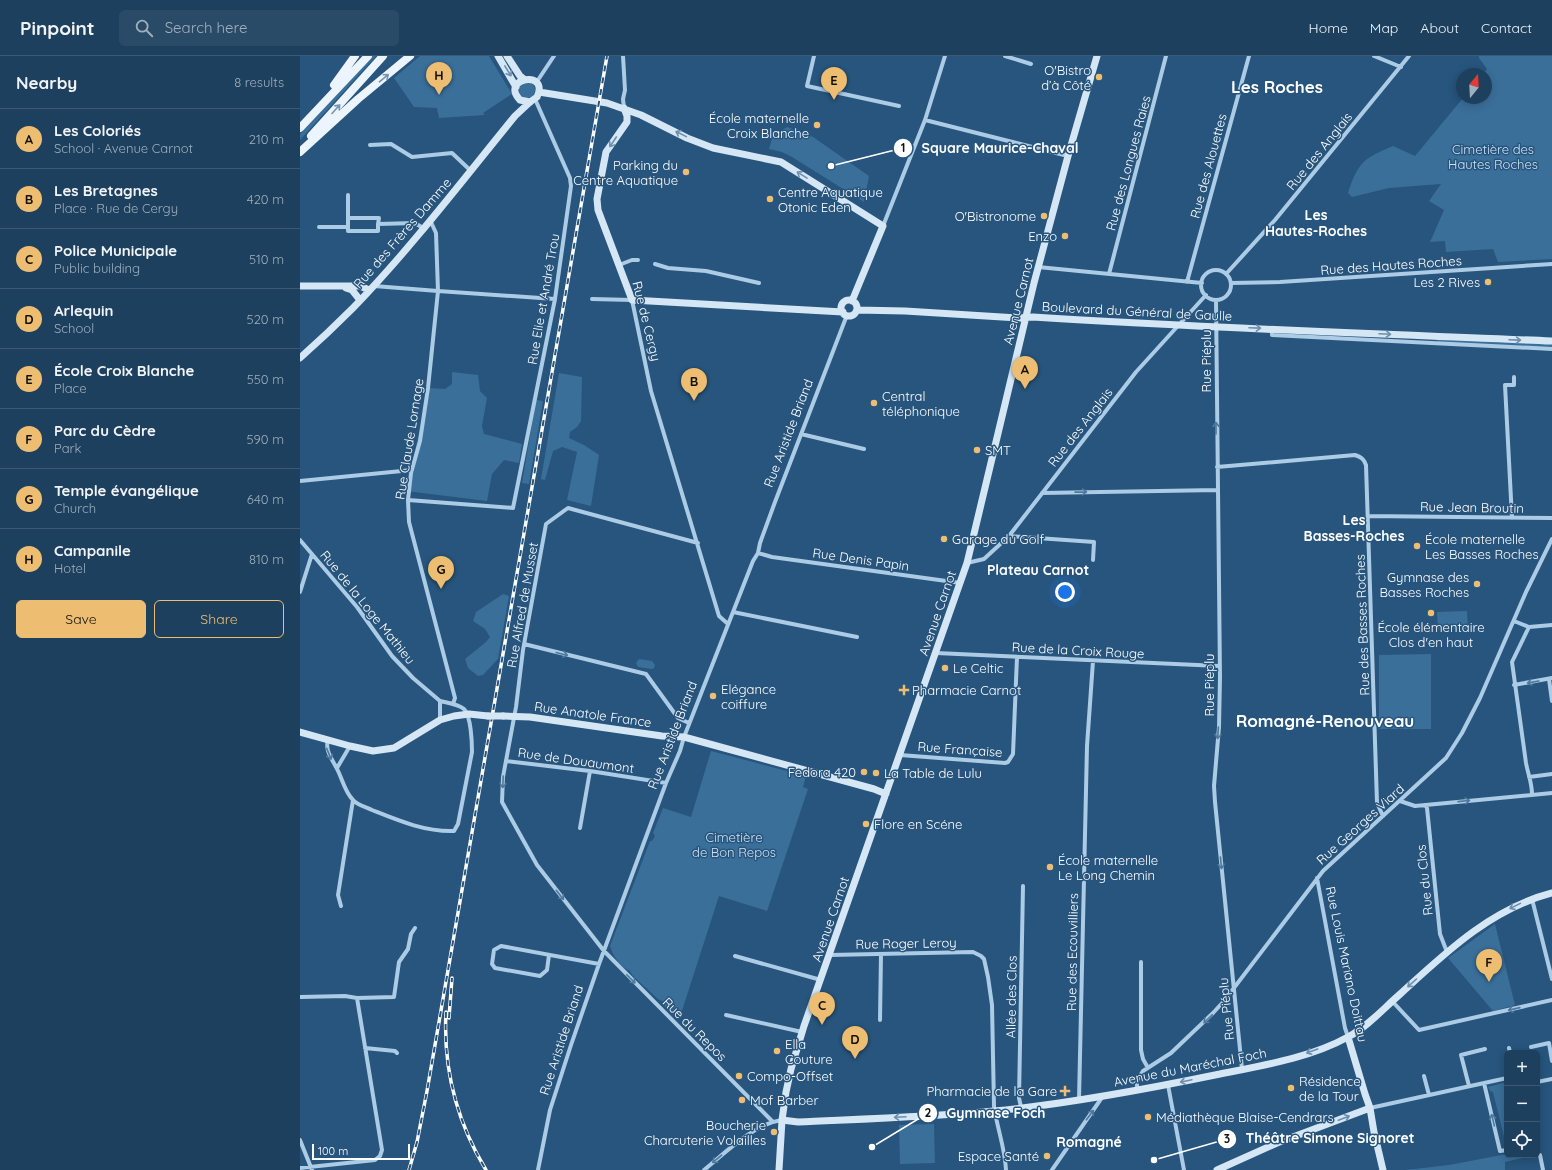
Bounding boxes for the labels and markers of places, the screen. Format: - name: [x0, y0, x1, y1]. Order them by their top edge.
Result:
- pin: H: [426, 62, 452, 95]
- place label: O'Bistro d’à Côté: [1041, 62, 1091, 93]
- pin: E: [821, 67, 847, 100]
- marker: O'Bistro d’à Côté: [1094, 72, 1104, 82]
- place label: École maternelle Croix Blanche: [709, 110, 809, 141]
- marker: École maternelle Croix Blanche: [812, 120, 822, 130]
- callout: Square Maurice-Chaval: [893, 135, 1086, 161]
- place label: Parking du Centre Aquatique: [573, 157, 678, 188]
- marker: Parking du Centre Aquatique: [681, 167, 691, 177]
- place label: Centre Aquatique Otonic Eden: [778, 184, 883, 215]
- marker: Centre Aquatique Otonic Eden: [765, 194, 775, 204]
- place label: O'Bistronome: [955, 208, 1036, 224]
- marker: O'Bistronome: [1039, 211, 1049, 221]
- place label: Enzo: [1028, 228, 1057, 244]
- marker: Enzo: [1060, 231, 1070, 241]
- place label: Les 2 Rives: [1414, 274, 1480, 290]
- marker: Les 2 Rives: [1483, 277, 1493, 287]
- pin: A: [1012, 356, 1038, 389]
- pin: B: [681, 368, 707, 401]
- place label: Central téléphonique: [882, 388, 960, 419]
- marker: Central téléphonique: [869, 398, 879, 408]
- place label: SMT: [985, 442, 1011, 458]
- marker: SMT: [972, 445, 982, 455]
- place label: Garage du Golf: [952, 531, 1044, 547]
- place label: École maternelle Les Basses Roches: [1425, 531, 1539, 562]
- marker: Garage du Golf: [939, 534, 949, 544]
- marker: École maternelle Les Basses Roches: [1412, 541, 1422, 551]
- pin: G: [428, 556, 454, 589]
- place label: Gymnase des Basses Roches: [1379, 569, 1469, 600]
- marker: Gymnase des Basses Roches: [1472, 579, 1482, 589]
- marker: École élémentaire Clos d'en haut: [1426, 608, 1436, 618]
- place label: École élémentaire Clos d'en haut: [1377, 619, 1485, 650]
- place label: Le Celtic: [953, 660, 1004, 676]
- marker: Le Celtic: [940, 663, 950, 673]
- place label: Elégance coiffure: [721, 681, 776, 712]
- place label: Pharmacie Carnot: [912, 682, 1021, 698]
- marker: Pharmacie Carnot: [899, 685, 909, 695]
- marker: Elégance coiffure: [708, 691, 718, 701]
- place label: Fedora 420: [788, 764, 856, 780]
- place label: La Table de Lulu: [884, 765, 982, 781]
- marker: Fedora 420: [859, 767, 869, 777]
- marker: La Table de Lulu: [871, 768, 881, 778]
- place label: Flore en Scéne: [874, 816, 962, 832]
- marker: Flore en Scéne: [861, 819, 871, 829]
- place label: École maternelle Le Long Chemin: [1058, 852, 1158, 883]
- marker: École maternelle Le Long Chemin: [1045, 862, 1055, 872]
- pin: F: [1476, 949, 1502, 982]
- pin: C: [809, 992, 835, 1025]
- pin: D: [842, 1026, 868, 1059]
- place label: Ella Couture: [785, 1036, 833, 1067]
- marker: Ella Couture: [772, 1046, 782, 1056]
- place label: Compo-Offset: [747, 1068, 833, 1084]
- marker: Compo-Offset: [734, 1071, 744, 1081]
- place label: Résidence de la Tour: [1299, 1073, 1361, 1104]
- place label: Pharmacie de la Gare: [926, 1083, 1057, 1099]
- marker: Résidence de la Tour: [1286, 1083, 1296, 1093]
- marker: Pharmacie de la Gare: [1060, 1086, 1070, 1096]
- place label: Mof Barber: [750, 1092, 818, 1108]
- marker: Mof Barber: [737, 1095, 747, 1105]
- callout: Gymnase Foch: [918, 1100, 1053, 1126]
- place label: Médiathèque Blaise-Cendrars: [1156, 1109, 1334, 1125]
- marker: Médiathèque Blaise-Cendrars: [1143, 1112, 1153, 1122]
- place label: Boucherie Charcuterie Volailles: [644, 1117, 766, 1148]
- callout: Théâtre Simone Signoret: [1217, 1126, 1422, 1152]
- marker: Boucherie Charcuterie Volailles: [769, 1127, 779, 1137]
- place label: Espace Santé: [958, 1148, 1039, 1164]
- marker: Espace Santé: [1042, 1151, 1052, 1161]

